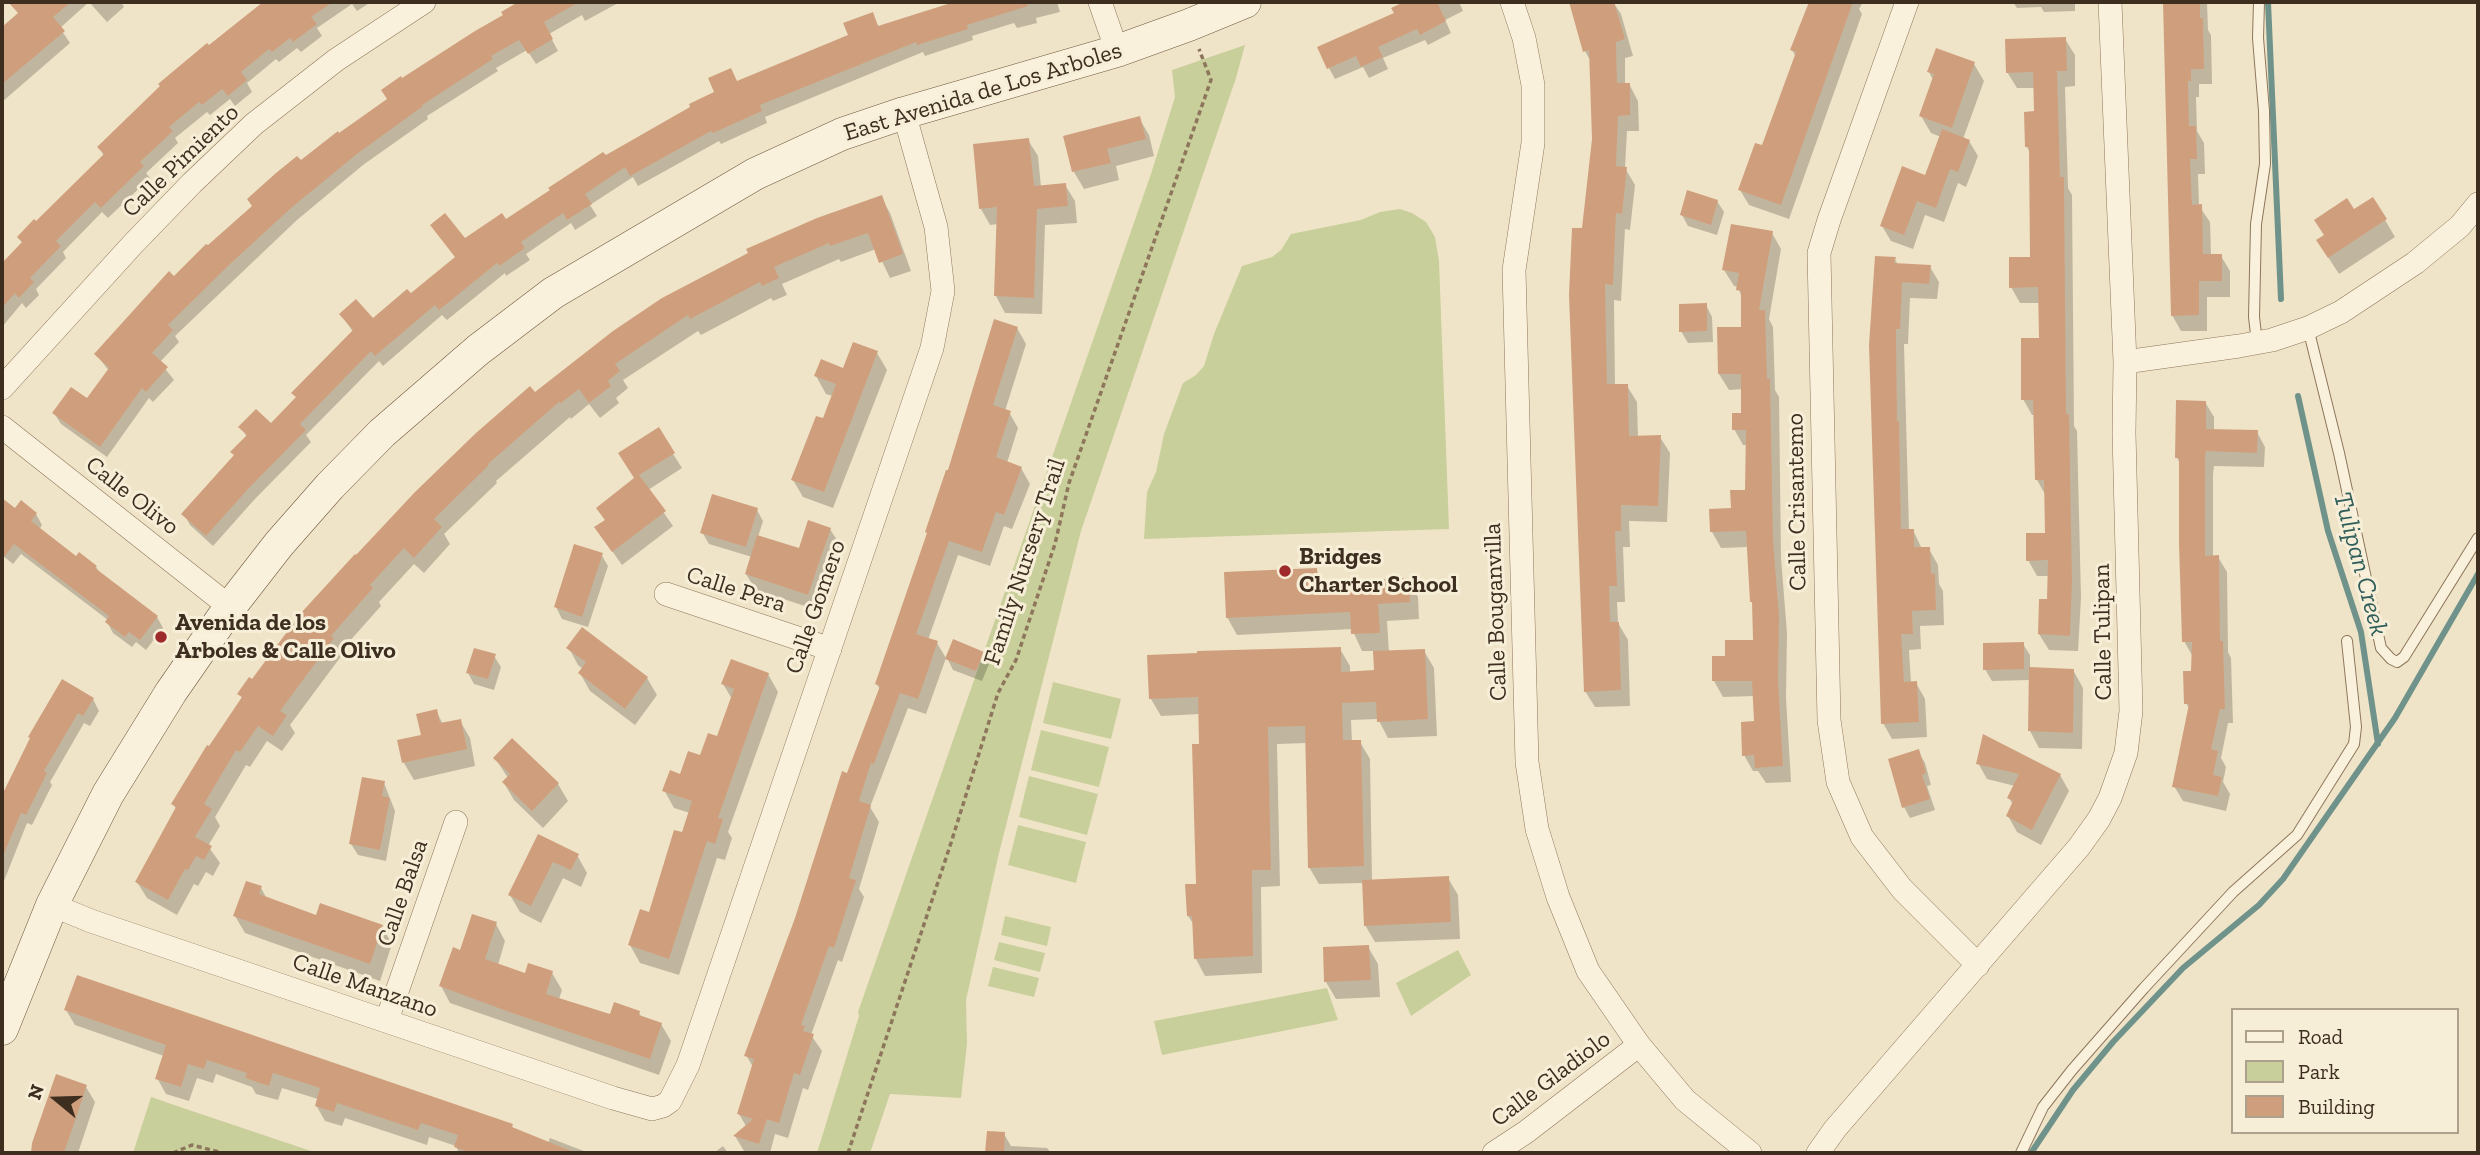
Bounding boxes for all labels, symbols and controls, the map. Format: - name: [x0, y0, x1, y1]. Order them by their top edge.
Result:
- street label: East Avenida de Los Arboles: [841, 36, 1125, 148]
- street label: Calle Pimiento: [117, 98, 245, 224]
- street label: Calle Crisantemo: [1781, 413, 1813, 591]
- street label: Calle Olivo: [80, 451, 184, 541]
- street label: Family Nursery Trail: [978, 455, 1072, 669]
- water label: Tulipan Creek: [2326, 489, 2394, 639]
- street label: Calle Bouganvilla: [1479, 522, 1513, 702]
- street label: Calle Gomero: [780, 536, 852, 678]
- place label: Bridges Charter School: [1299, 543, 1458, 599]
- street label: Calle Pera: [683, 560, 789, 620]
- marker: Bridges Charter School: [1277, 563, 1293, 579]
- street label: Calle Tulipan: [2087, 563, 2119, 701]
- place label: Avenida de los Arboles & Calle Olivo: [175, 609, 396, 665]
- marker: Avenida de los Arboles & Calle Olivo: [153, 629, 169, 645]
- street label: Calle Balsa: [371, 836, 435, 950]
- street label: Calle Manzano: [289, 948, 441, 1024]
- legend: [2232, 1008, 2459, 1134]
- text: Road: [2298, 1024, 2343, 1049]
- street label: Calle Gladiolo: [1486, 1025, 1616, 1133]
- text: Park: [2298, 1059, 2340, 1084]
- north arrow: [21, 1064, 91, 1134]
- text: N: [22, 1081, 49, 1103]
- text: Building: [2298, 1094, 2375, 1119]

